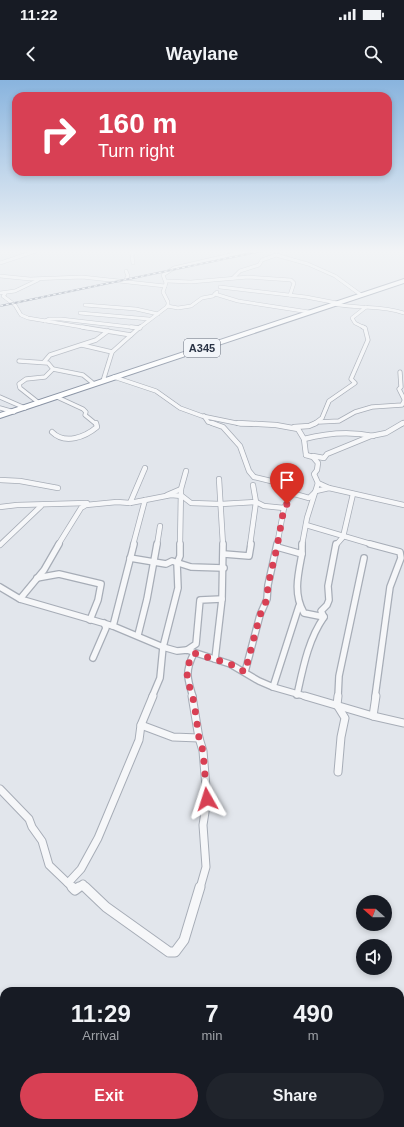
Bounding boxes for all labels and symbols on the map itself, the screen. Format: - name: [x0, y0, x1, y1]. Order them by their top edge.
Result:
- road number: A345: [184, 339, 220, 357]
- pin: [270, 463, 304, 504]
- position arrow: [186, 778, 228, 820]
- north arrow: [356, 895, 392, 931]

